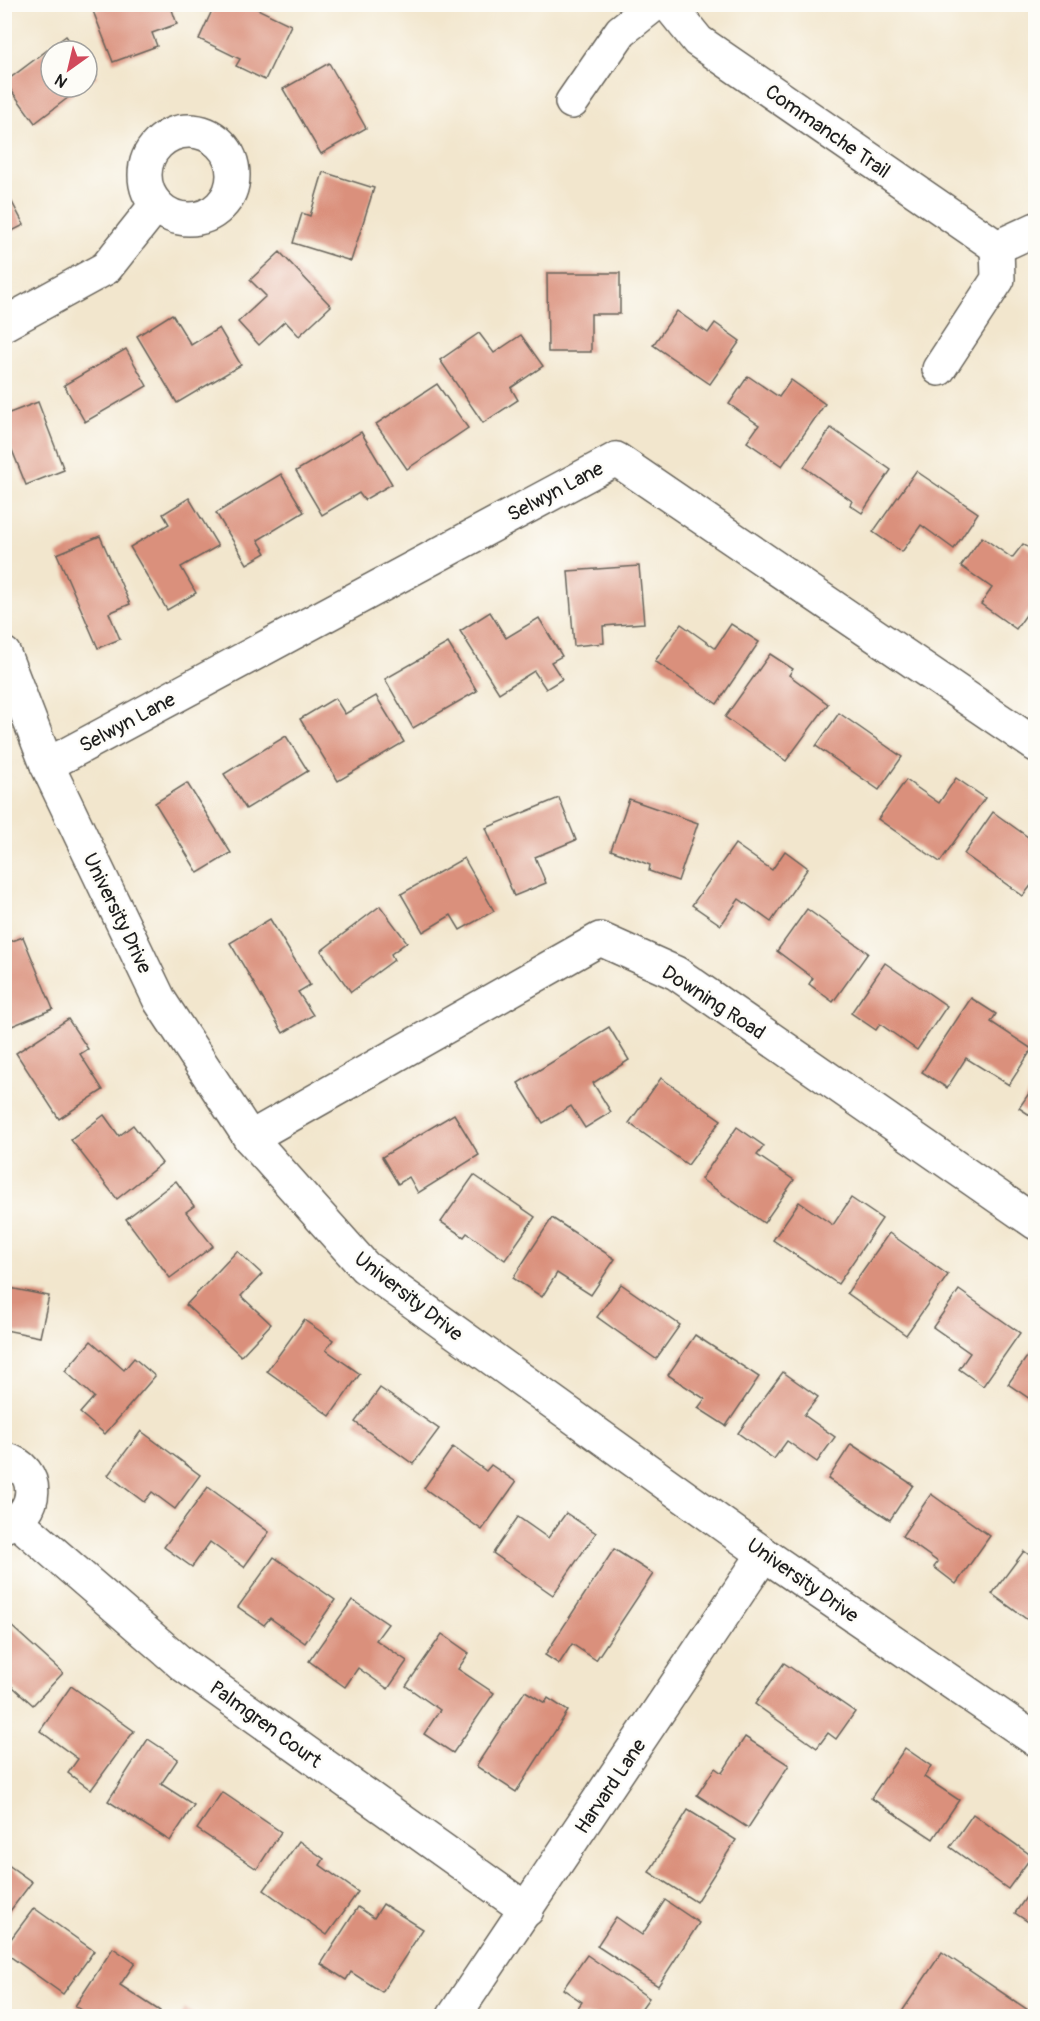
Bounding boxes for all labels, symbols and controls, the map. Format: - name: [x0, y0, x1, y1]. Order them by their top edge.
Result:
- north arrow: [39, 39, 99, 99]
- text: N: [51, 69, 71, 92]
- street label: Commanche Trail: [760, 79, 895, 184]
- street label: Selwyn Lane: [503, 456, 608, 527]
- street label: Selwyn Lane: [75, 687, 180, 758]
- street label: University Drive: [78, 849, 158, 978]
- street label: Downing Road: [657, 960, 770, 1045]
- street label: University Drive: [349, 1246, 468, 1347]
- street label: University Drive: [742, 1533, 864, 1628]
- street label: Palmgren Court: [205, 1675, 327, 1774]
- street label: Harvard Lane: [569, 1734, 651, 1839]

